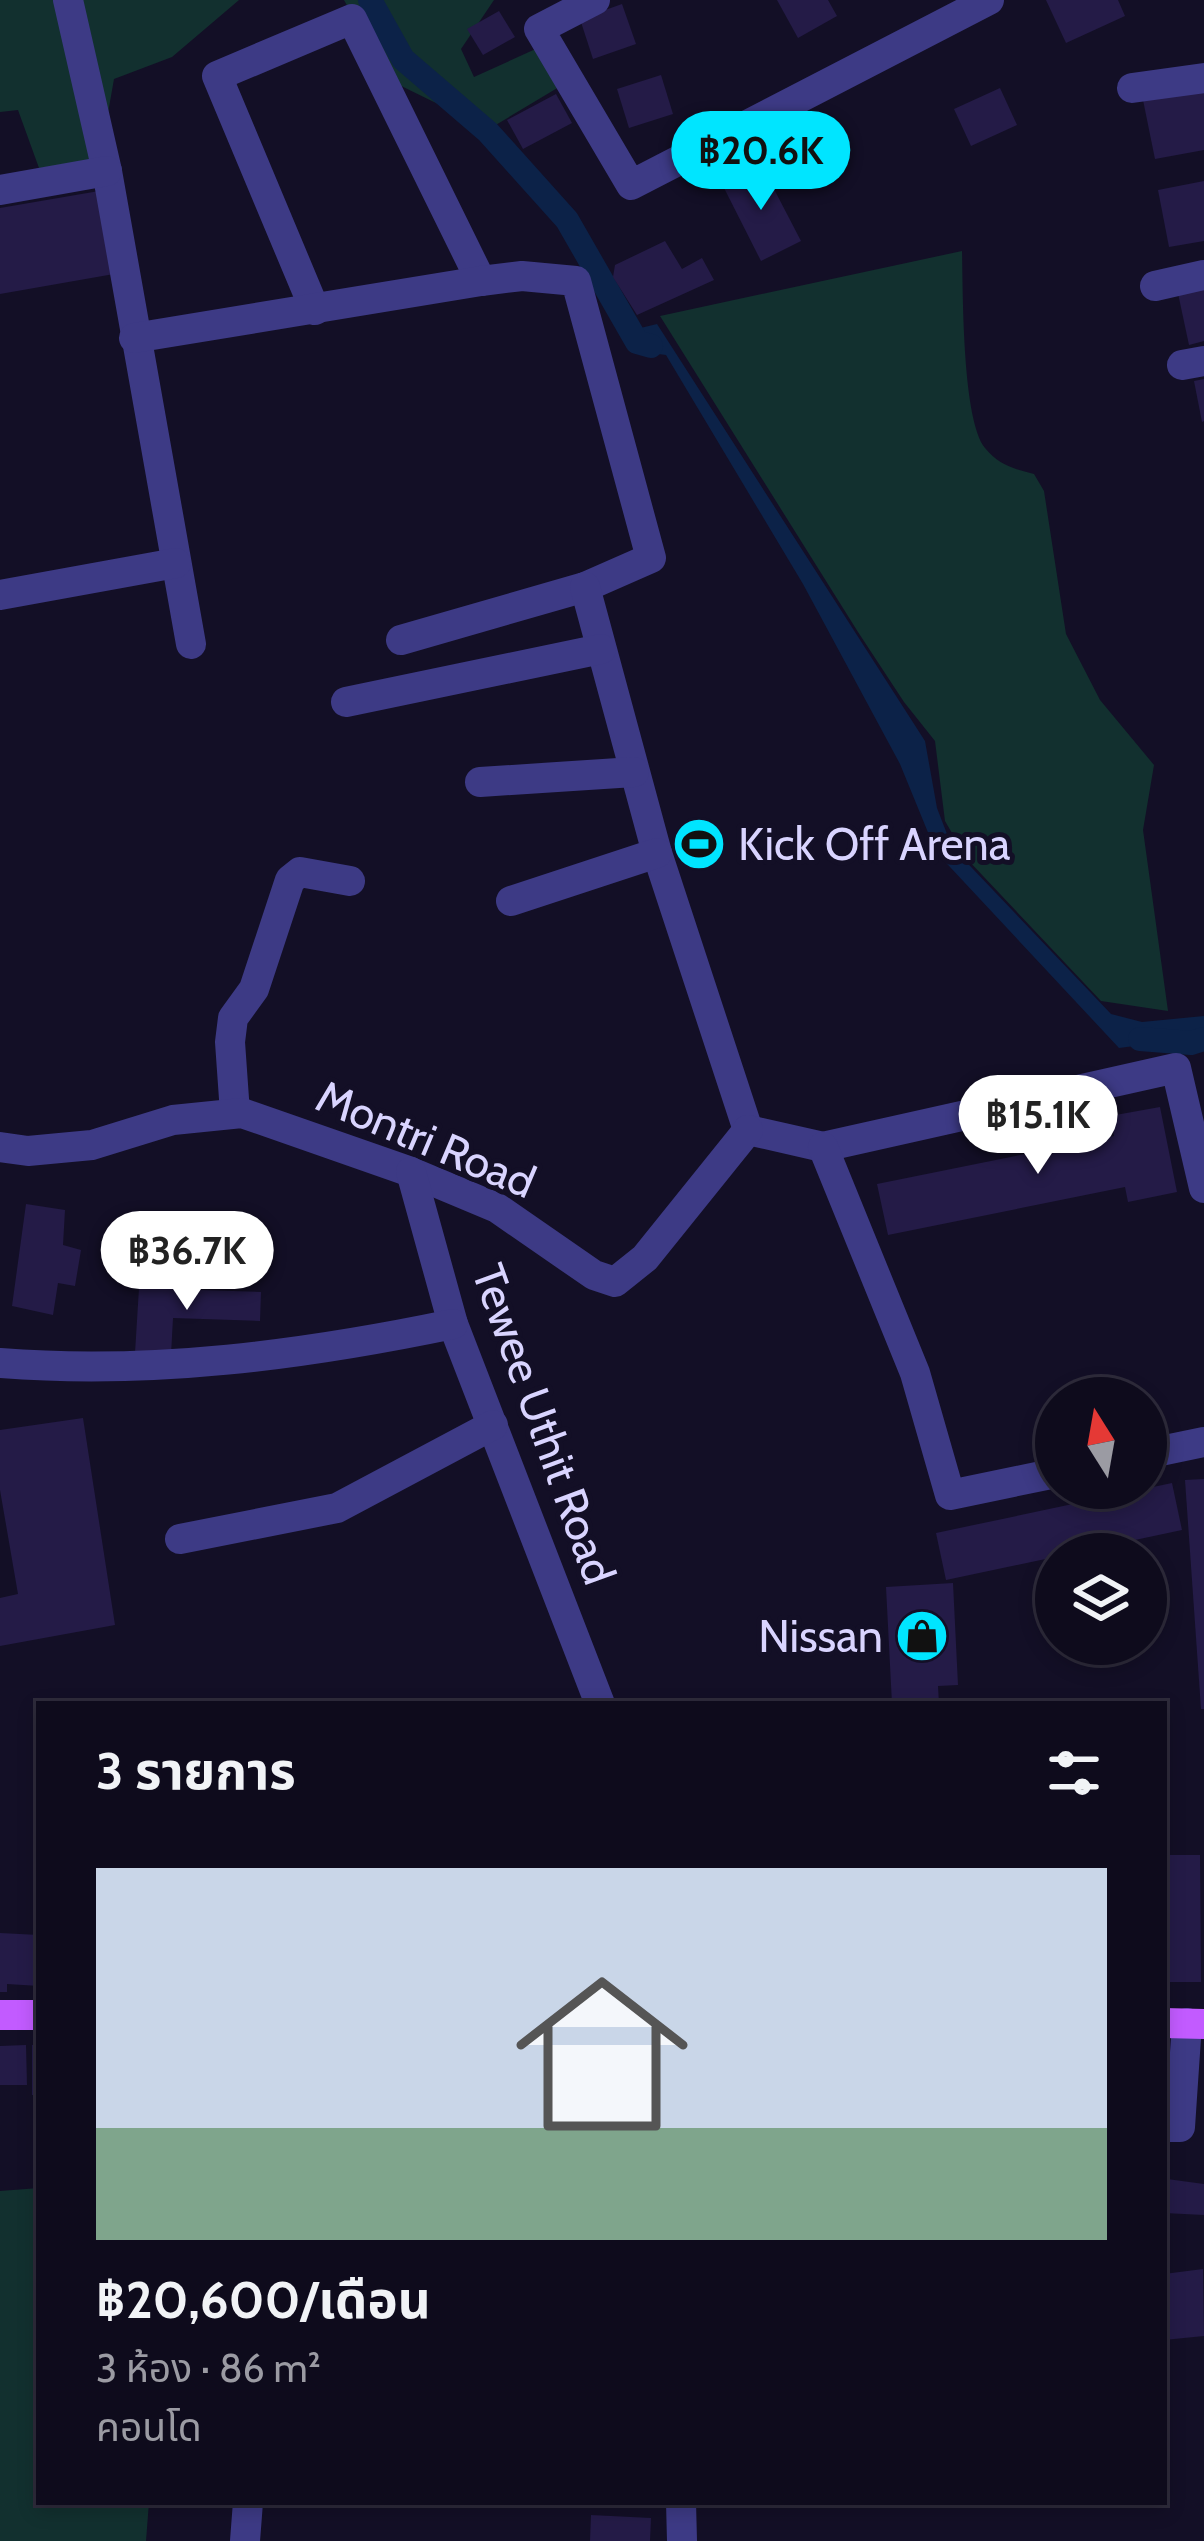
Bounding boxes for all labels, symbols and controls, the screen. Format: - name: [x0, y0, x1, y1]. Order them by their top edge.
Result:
- pin: ฿20.6K: [663, 111, 859, 213]
- text: ฿20.6K: [698, 126, 824, 174]
- sports icon: Kick Off Arena: [671, 816, 727, 872]
- place label: Kick Off Arena: [738, 817, 1011, 871]
- street label: Montri Road: [309, 1069, 543, 1209]
- pin: ฿15.1K: [940, 1075, 1136, 1177]
- text: ฿15.1K: [986, 1090, 1090, 1138]
- pin: ฿36.7K: [89, 1211, 285, 1313]
- text: ฿36.7K: [128, 1226, 246, 1274]
- street label: Tewee Uthit Road: [461, 1257, 627, 1591]
- north arrow: [1035, 1377, 1167, 1509]
- map controls: [1035, 1377, 1167, 1665]
- button: layers: [1035, 1533, 1167, 1665]
- shop icon: Nissan: [894, 1608, 950, 1664]
- place label: Nissan: [758, 1609, 883, 1663]
- text: 3 รายการ: [96, 1740, 296, 1802]
- icon: filters: [1041, 1740, 1107, 1806]
- icon: home: [494, 1946, 710, 2162]
- text: ฿20,600/เดือน: [96, 2269, 431, 2331]
- text: 3 ห้อง · 86 m²: [96, 2344, 321, 2392]
- text: คอนโด: [96, 2403, 202, 2451]

